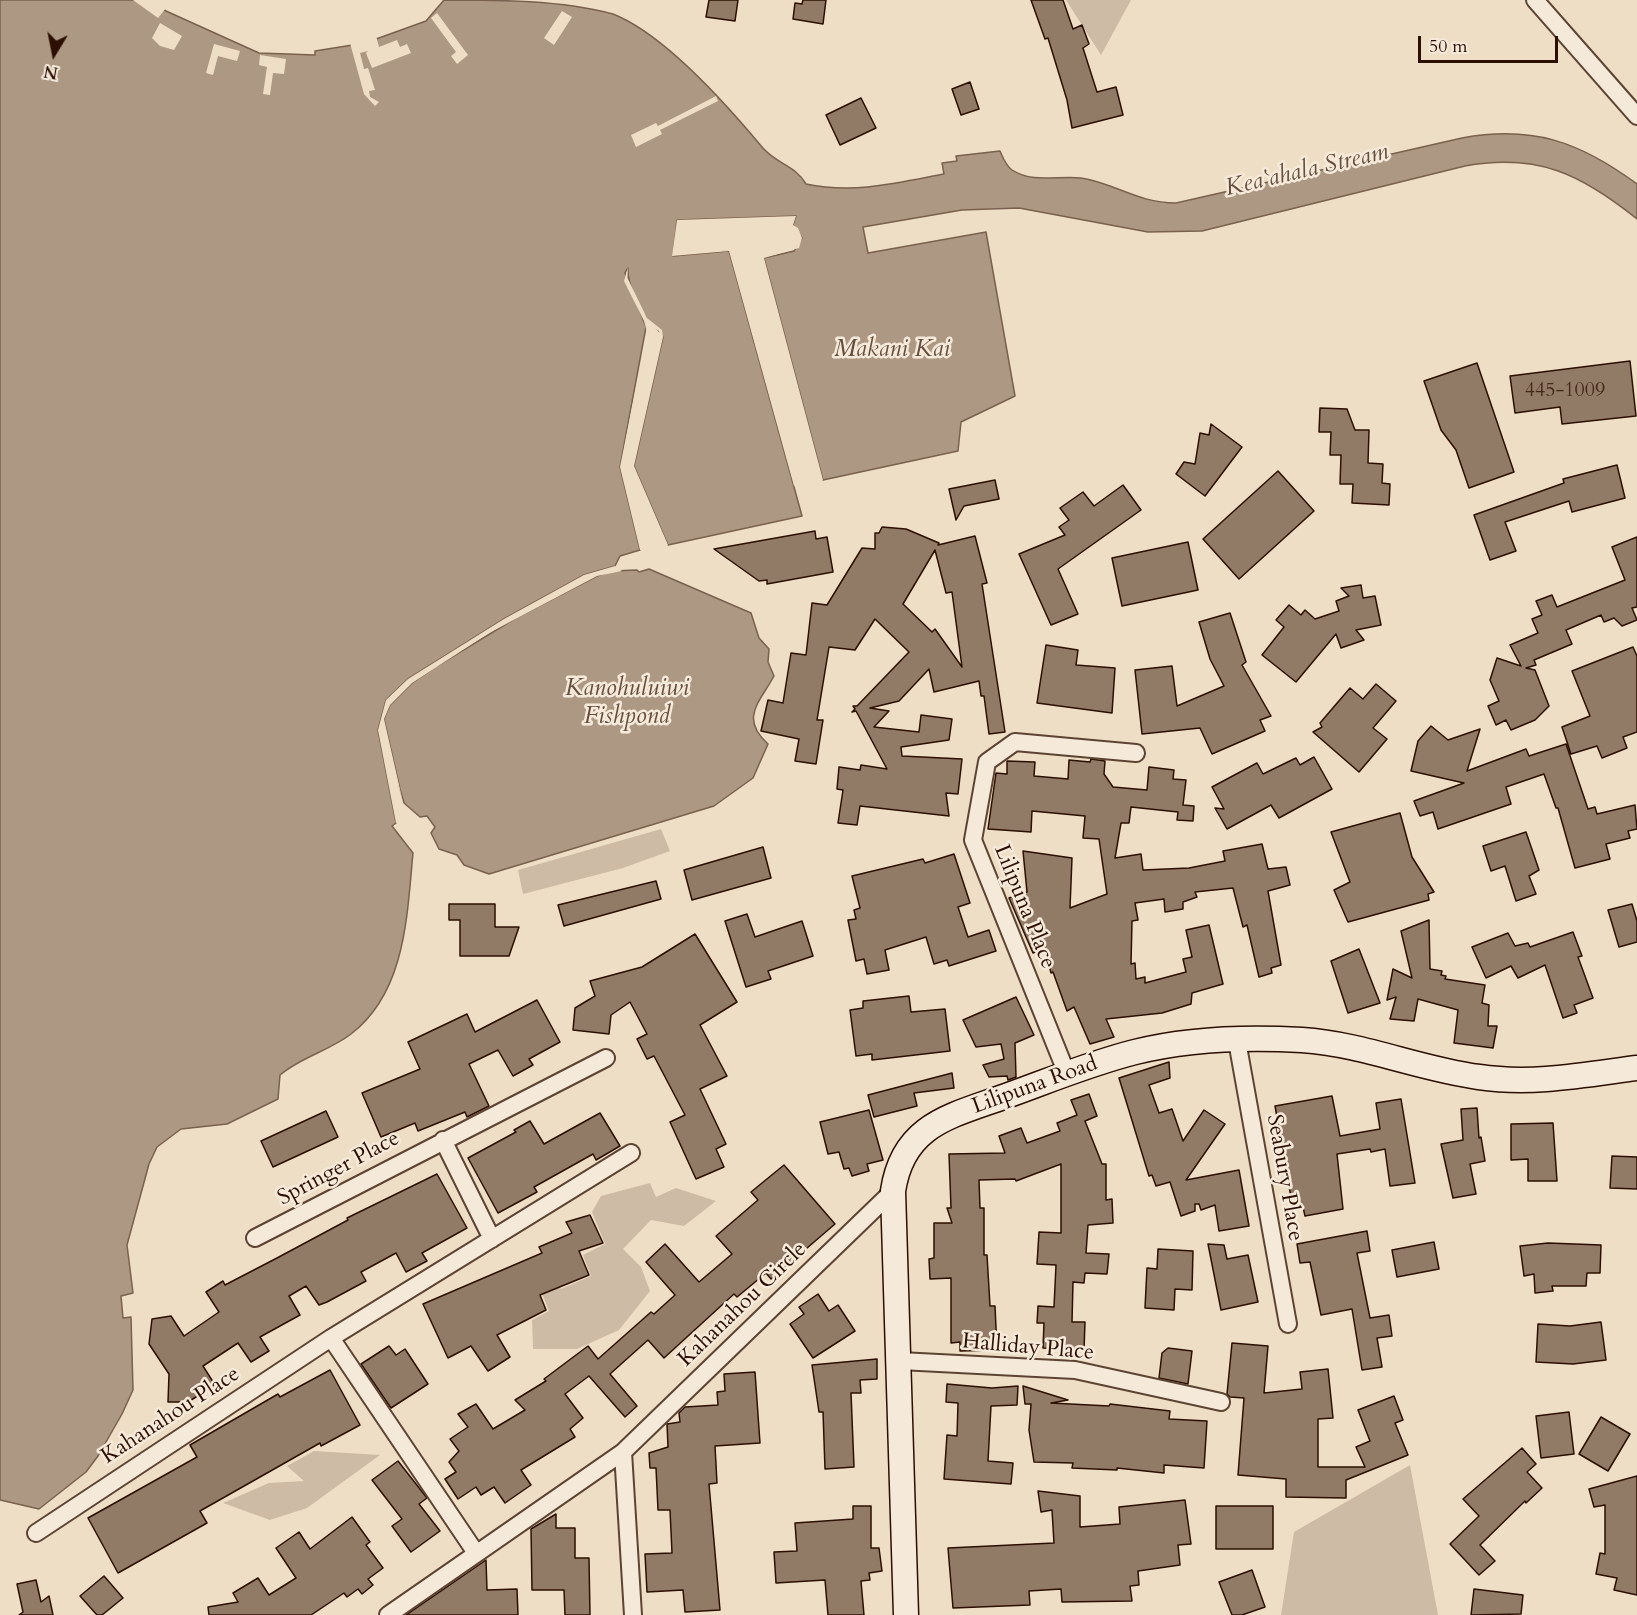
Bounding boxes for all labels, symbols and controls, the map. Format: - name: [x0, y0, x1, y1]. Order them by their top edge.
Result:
- north arrow: [24, 24, 84, 84]
- scale bar: [1421, 24, 1560, 62]
- text: 50 m: [1429, 34, 1468, 59]
- text: N: [42, 60, 60, 84]
- water label: Keaʻahala Stream: [1222, 138, 1392, 204]
- water label: Makani Kai: [834, 336, 950, 364]
- house number: 445-1009: [1525, 379, 1605, 403]
- water label: Kanohuluiwi Fishpond: [565, 675, 689, 731]
- street label: Lilipuna Place: [987, 841, 1061, 973]
- street label: Lilipuna Road: [969, 1051, 1101, 1121]
- street label: Seabury Place: [1260, 1113, 1308, 1243]
- street label: Springer Place: [274, 1126, 404, 1212]
- street label: Kahanahou Circle: [673, 1237, 813, 1373]
- street label: Halliday Place: [961, 1329, 1095, 1367]
- street label: Kahanahou Place: [97, 1361, 245, 1471]

